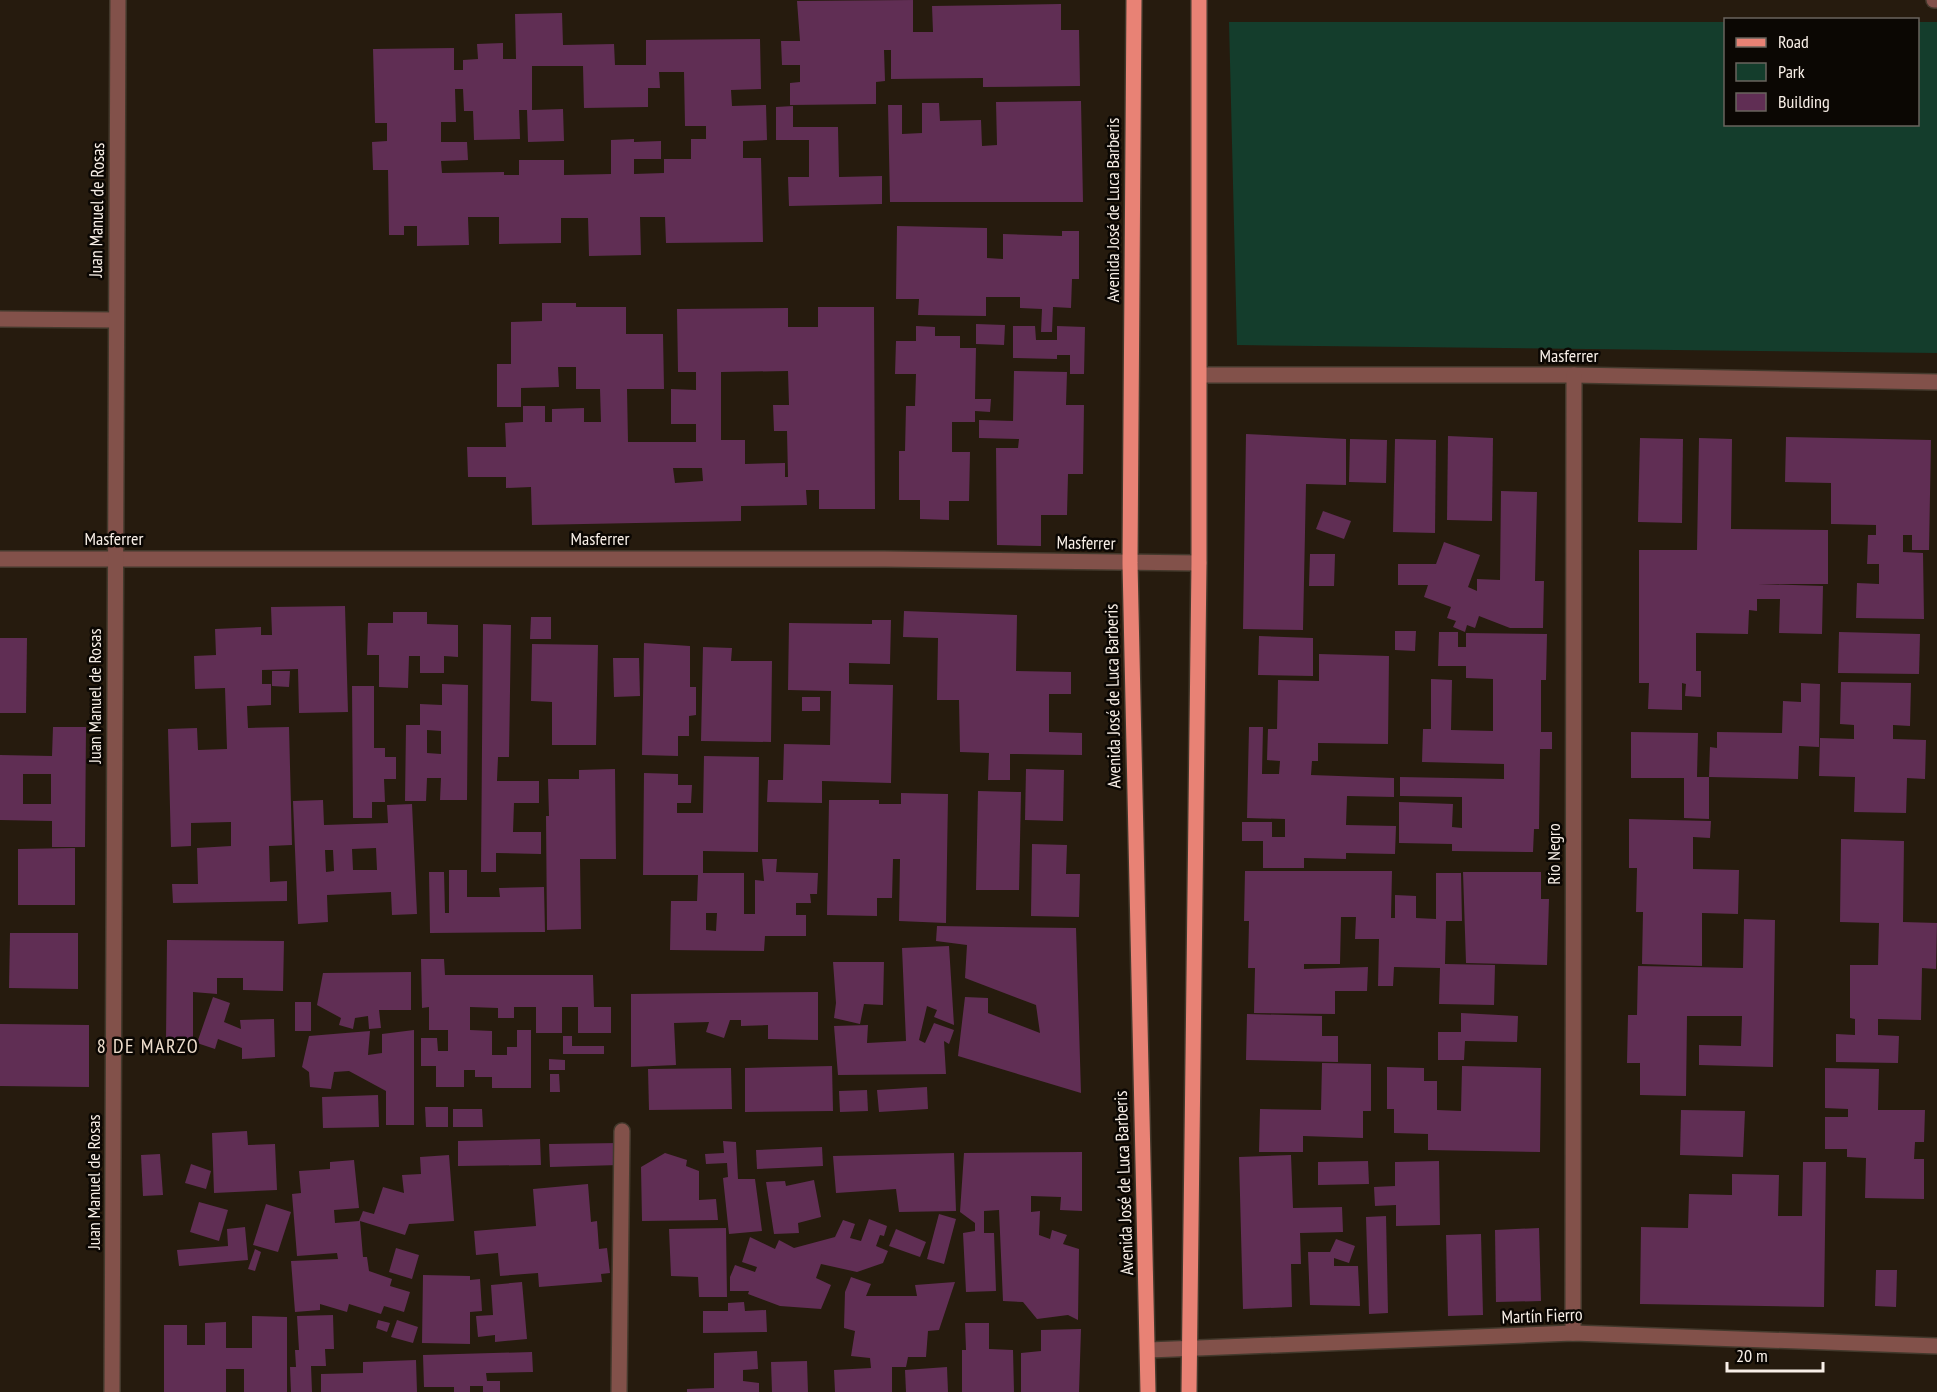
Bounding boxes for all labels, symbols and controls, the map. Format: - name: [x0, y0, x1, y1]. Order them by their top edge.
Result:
- legend: [1724, 18, 1919, 126]
- text: Road: [1778, 30, 1809, 53]
- text: Park: [1778, 60, 1805, 83]
- text: Building: [1778, 90, 1830, 113]
- street label: Avenida José de Luca Barberis: [1101, 118, 1124, 302]
- street label: Juan Manuel de Rosas: [84, 142, 109, 279]
- street label: Masferrer: [1540, 344, 1599, 367]
- street label: Masferrer: [85, 527, 144, 550]
- street label: Masferrer: [571, 527, 630, 550]
- street label: Masferrer: [1056, 530, 1116, 555]
- street label: Avenida José de Luca Barberis: [1099, 603, 1126, 789]
- street label: Juan Manuel de Rosas: [83, 628, 106, 765]
- street label: Río Negro: [1542, 823, 1565, 885]
- district label: 8 DE MARZO: [97, 1033, 199, 1059]
- street label: Avenida José de Luca Barberis: [1109, 1090, 1138, 1276]
- street label: Juan Manuel de Rosas: [82, 1114, 105, 1251]
- street label: Martín Fierro: [1501, 1303, 1583, 1328]
- scale bar: [1727, 1335, 1823, 1373]
- text: 20 m: [1736, 1344, 1768, 1367]

